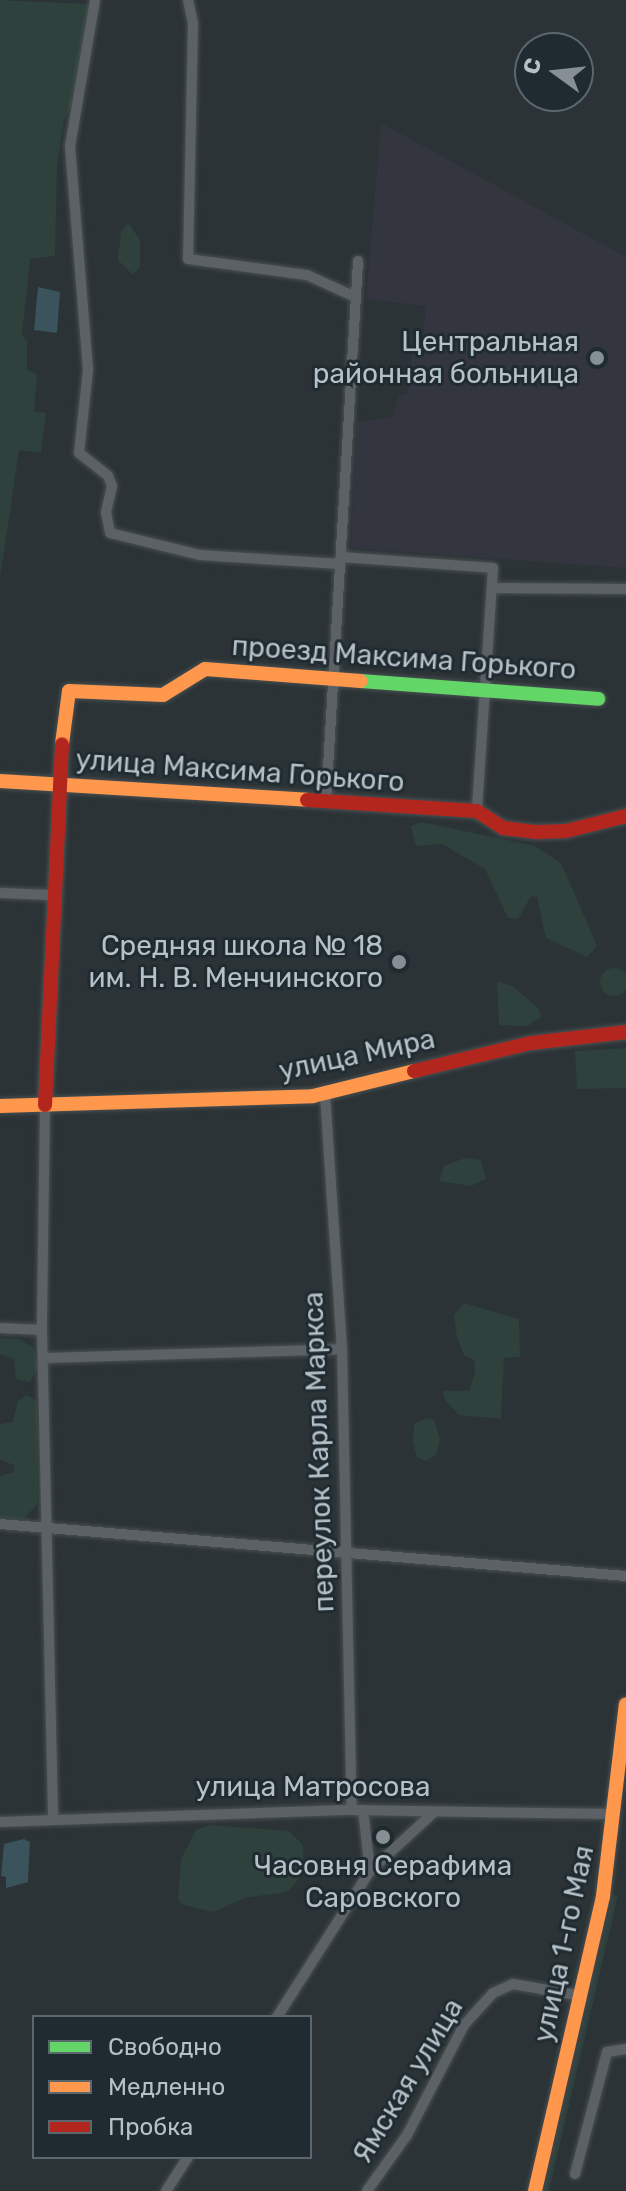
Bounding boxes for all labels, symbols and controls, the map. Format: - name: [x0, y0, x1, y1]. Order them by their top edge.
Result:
- north arrow: [514, 32, 594, 112]
- text: С: [517, 55, 547, 77]
- place label: Центральная районная больница: [313, 325, 579, 391]
- marker: Центральная районная больница: [586, 347, 608, 369]
- street label: проезд Максима Горького: [231, 629, 577, 687]
- street label: улица Максима Горького: [74, 743, 406, 799]
- place label: Средняя школа № 18 им. Н. В. Менчинского: [88, 929, 383, 995]
- marker: Средняя школа № 18 им. Н. В. Менчинского: [390, 953, 408, 971]
- street label: улица Мира: [276, 1022, 438, 1088]
- street label: переулок Карла Маркса: [297, 1291, 341, 1613]
- street label: улица Матросова: [196, 1770, 430, 1804]
- marker: Часовня Серафима Саровского: [374, 1828, 392, 1846]
- street label: улица 1-го Мая: [527, 1842, 601, 2046]
- place label: Часовня Серафима Саровского: [254, 1849, 512, 1915]
- street label: Ямская улица: [346, 1993, 470, 2169]
- legend: [32, 2015, 312, 2159]
- text: Свободно: [108, 2033, 222, 2061]
- text: Медленно: [108, 2073, 225, 2101]
- text: Пробка: [108, 2113, 193, 2141]

